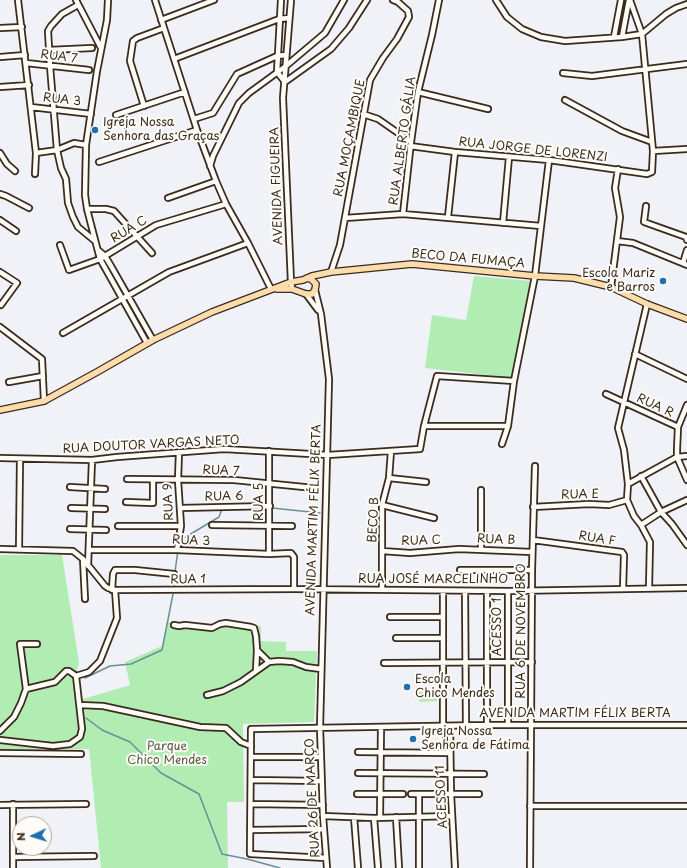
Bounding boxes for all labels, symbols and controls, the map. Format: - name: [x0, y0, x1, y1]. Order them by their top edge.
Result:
- street label: RUA 7: [40, 48, 78, 66]
- street label: RUA ALBERTO GÁLIA: [387, 76, 419, 206]
- street label: RUA MOÇAMBIQUE: [332, 78, 368, 198]
- street label: RUA 3: [42, 91, 82, 109]
- place label: Igreja Nossa Senhora das Graças: [103, 116, 219, 144]
- marker: Igreja Nossa Senhora das Graças: [90, 125, 100, 135]
- street label: AVENIDA FIGUEIRA: [268, 127, 286, 245]
- street label: RUA JORGE DE LORENZI: [458, 135, 608, 165]
- street label: RUA C: [108, 214, 150, 246]
- street label: BECO DA FUMAÇA: [411, 247, 525, 271]
- place label: Escola Mariz e Barros: [582, 267, 655, 295]
- marker: Escola Mariz e Barros: [658, 276, 668, 286]
- street label: RUA R: [634, 391, 676, 421]
- street label: AVENIDA MARTIM FÉLIX BERTA: [303, 424, 325, 616]
- street label: RUA DOUTOR VARGAS NETO: [62, 433, 240, 457]
- street label: RUA 7: [202, 463, 240, 479]
- street label: RUA 9: [161, 483, 177, 521]
- street label: RUA 5: [253, 483, 267, 521]
- street label: RUA E: [561, 487, 599, 503]
- street label: RUA 6: [204, 489, 244, 505]
- street label: BECO B: [366, 497, 382, 543]
- street label: RUA F: [577, 529, 617, 549]
- street label: RUA B: [477, 532, 515, 548]
- street label: RUA 3: [172, 533, 210, 549]
- street label: RUA C: [401, 533, 441, 549]
- street label: RUA 6 DE NOVEMBRO: [515, 563, 529, 699]
- street label: RUA 1: [170, 572, 206, 588]
- street label: RUA JOSÉ MARCELINHO: [358, 573, 508, 587]
- street label: ACESSO 1: [491, 598, 505, 656]
- place label: Escola Chico Mendes: [415, 673, 495, 701]
- marker: Escola Chico Mendes: [402, 682, 412, 692]
- street label: AVENIDA MARTIM FÉLIX BERTA: [479, 707, 671, 721]
- place label: Igreja Nossa Senhora de Fátima: [421, 725, 530, 753]
- marker: Igreja Nossa Senhora de Fátima: [408, 734, 418, 744]
- street label: RUA 26 DE MARÇO: [303, 738, 323, 858]
- park label: Parque Chico Mendes: [127, 740, 207, 768]
- street label: ACESSO 11: [433, 765, 451, 829]
- north arrow: [12, 816, 52, 856]
- text: N: [12, 832, 29, 842]

